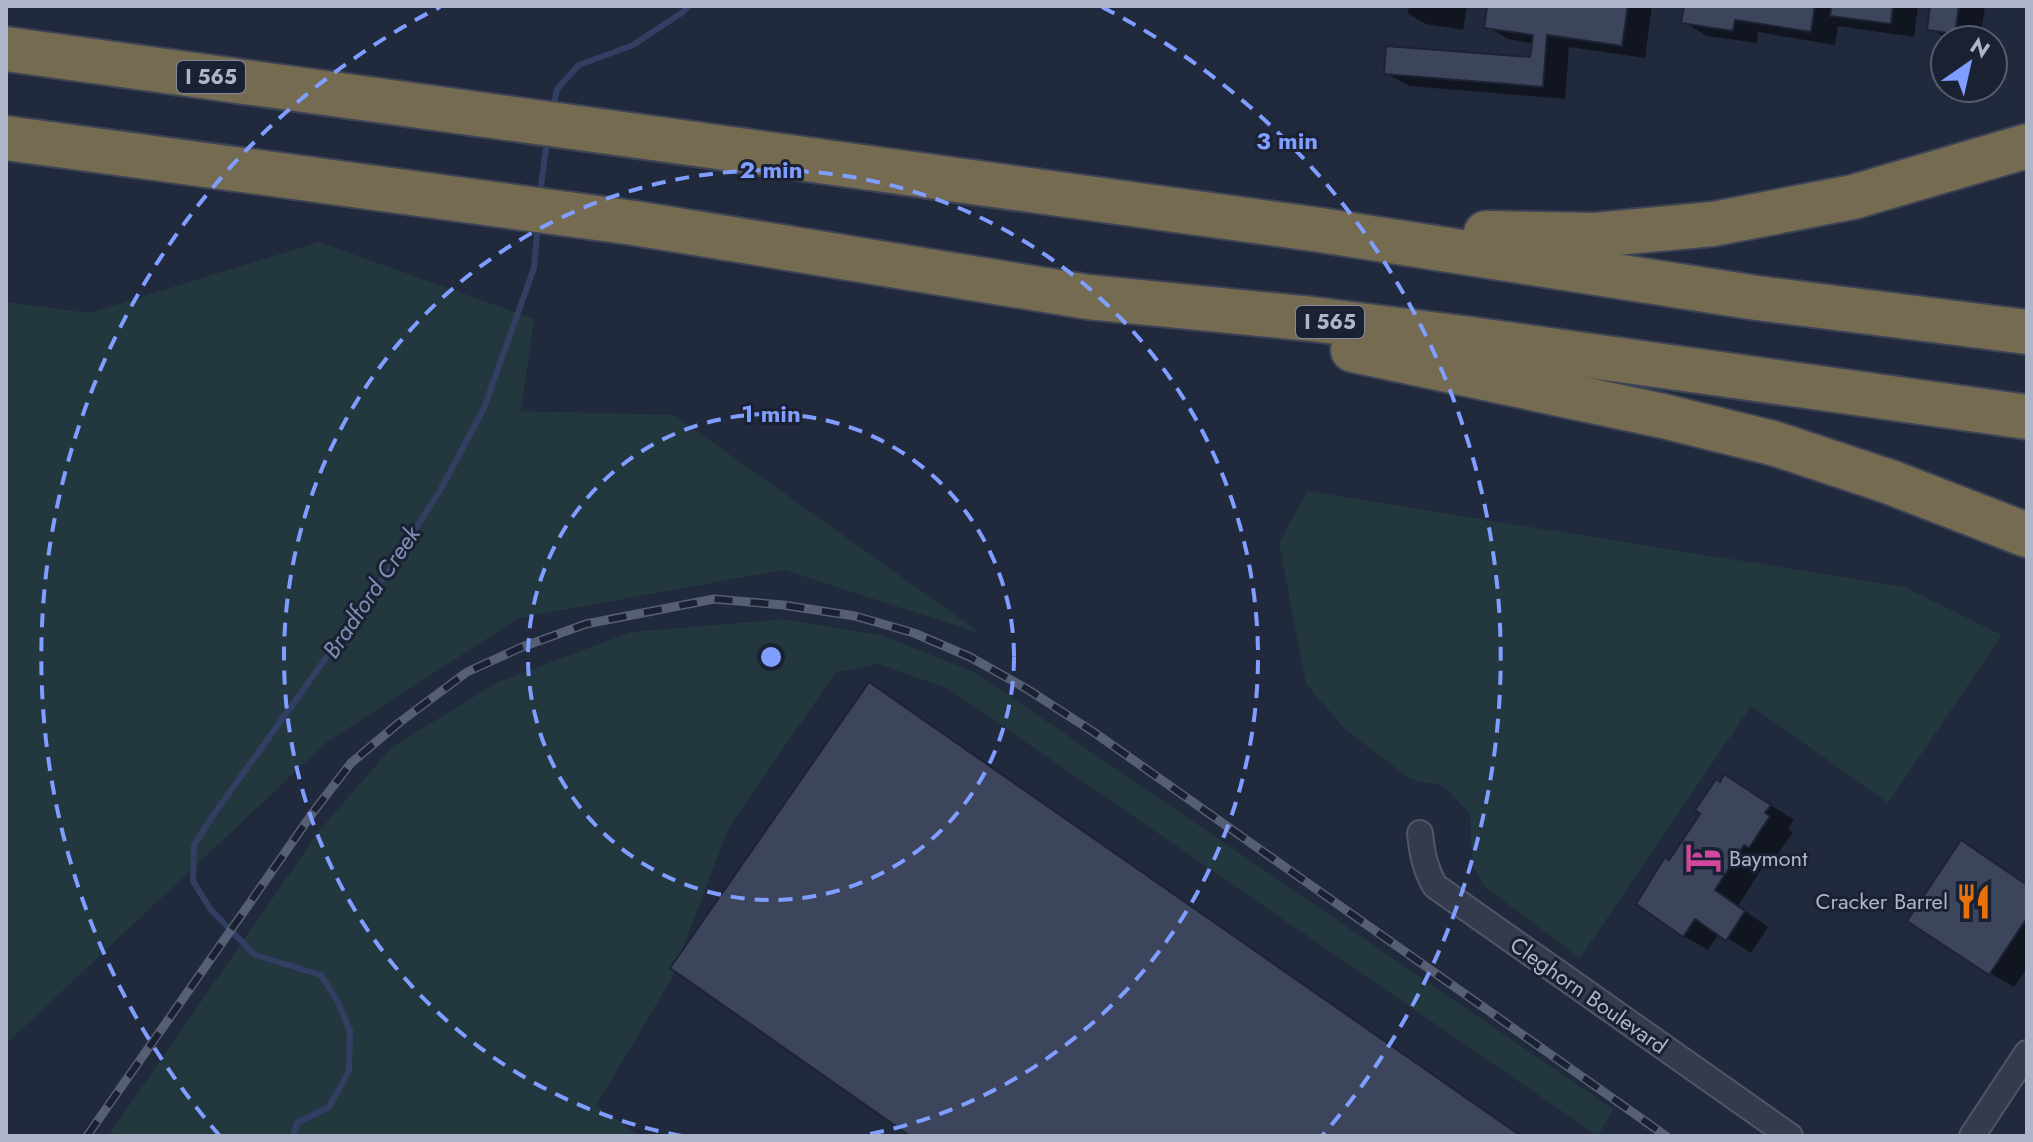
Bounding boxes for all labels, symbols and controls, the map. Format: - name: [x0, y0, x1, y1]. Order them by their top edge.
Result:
- north arrow: [1929, 24, 2009, 104]
- text: N: [1964, 29, 1996, 66]
- road number: I 565: [177, 61, 245, 93]
- text: 3 min: [1256, 123, 1318, 158]
- text: 2 min: [739, 152, 803, 187]
- road number: I 565: [1296, 306, 1364, 338]
- text: 1 min: [741, 396, 801, 431]
- water label: Bradford Creek: [314, 517, 429, 665]
- centre of rings: [757, 643, 785, 671]
- hotel icon: Baymont: [1684, 839, 1722, 877]
- place label: Baymont: [1729, 842, 1808, 874]
- restaurant icon: Cracker Barrel: [1955, 882, 1993, 920]
- place label: Cracker Barrel: [1815, 885, 1948, 917]
- street label: Cleghorn Boulevard: [1504, 929, 1674, 1061]

